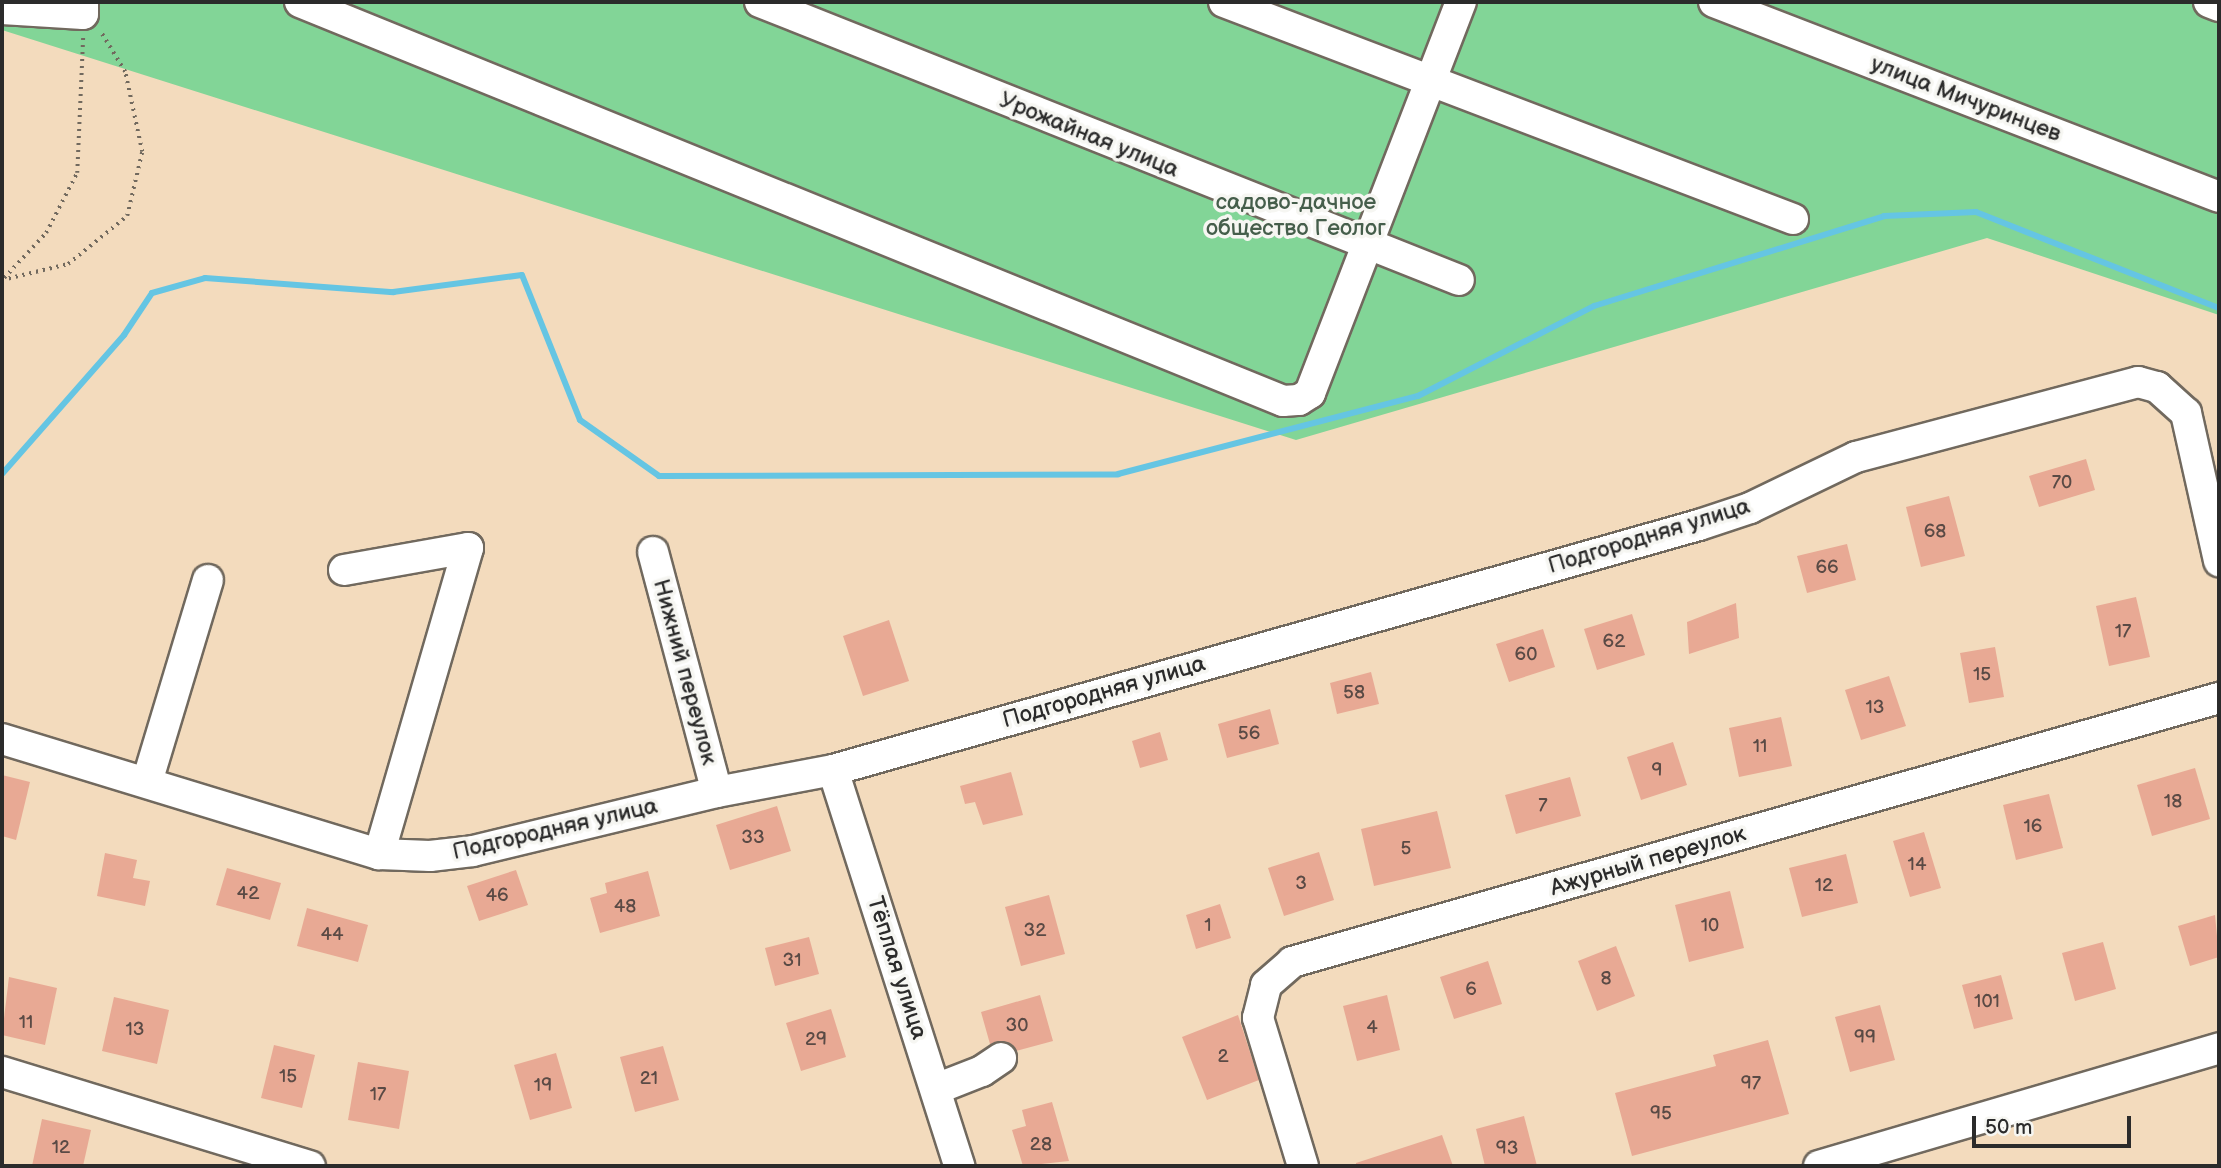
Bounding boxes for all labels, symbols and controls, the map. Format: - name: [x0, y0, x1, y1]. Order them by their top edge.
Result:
- street label: улица Мичуринцев: [1867, 50, 2065, 148]
- street label: Урожайная улица: [995, 86, 1183, 184]
- park label: садово-дачное общество Геолог: [1206, 188, 1386, 242]
- house number: 70: [2052, 472, 2072, 494]
- street label: Подгородняя улица: [1545, 492, 1753, 580]
- house number: 68: [1924, 521, 1946, 543]
- house number: 66: [1815, 557, 1839, 579]
- street label: Нижний переулок: [647, 576, 723, 768]
- house number: 17: [2115, 621, 2131, 643]
- house number: 62: [1603, 631, 1625, 653]
- house number: 60: [1515, 644, 1537, 666]
- street label: Подгородняя улица: [999, 650, 1209, 734]
- house number: 15: [1973, 664, 1991, 686]
- house number: 58: [1343, 682, 1365, 704]
- house number: 13: [1865, 697, 1885, 719]
- house number: 56: [1238, 723, 1260, 745]
- house number: 11: [1753, 736, 1767, 758]
- house number: 9: [1652, 760, 1662, 782]
- house number: 18: [2164, 791, 2182, 813]
- street label: Подгородняя улица: [450, 792, 660, 866]
- house number: 7: [1538, 795, 1548, 817]
- house number: 16: [2024, 816, 2042, 838]
- street label: Ажурный переулок: [1547, 820, 1749, 902]
- house number: 33: [741, 827, 765, 849]
- house number: 5: [1401, 838, 1411, 860]
- house number: 14: [1908, 854, 1926, 876]
- house number: 3: [1295, 873, 1307, 895]
- house number: 12: [1815, 875, 1833, 897]
- house number: 42: [237, 883, 259, 905]
- house number: 46: [485, 885, 509, 907]
- street label: Тёплая улица: [861, 893, 933, 1043]
- house number: 48: [614, 896, 636, 918]
- house number: 1: [1204, 915, 1212, 937]
- house number: 10: [1701, 915, 1719, 937]
- house number: 32: [1024, 920, 1046, 942]
- house number: 44: [320, 924, 344, 946]
- house number: 31: [782, 950, 802, 972]
- house number: 8: [1600, 968, 1612, 990]
- house number: 6: [1465, 979, 1477, 1001]
- house number: 101: [1974, 991, 2000, 1013]
- house number: 11: [19, 1012, 33, 1034]
- house number: 30: [1006, 1015, 1028, 1037]
- house number: 4: [1366, 1017, 1378, 1039]
- house number: 13: [125, 1019, 145, 1041]
- house number: 99: [1854, 1027, 1876, 1049]
- house number: 29: [805, 1029, 827, 1051]
- house number: 2: [1217, 1046, 1229, 1068]
- house number: 15: [279, 1066, 297, 1088]
- house number: 21: [640, 1068, 658, 1090]
- house number: 97: [1741, 1073, 1761, 1095]
- house number: 19: [534, 1075, 552, 1097]
- house number: 17: [370, 1084, 386, 1106]
- scale bar: [1976, 1102, 2135, 1146]
- house number: 95: [1650, 1103, 1672, 1125]
- text: 50 m: [1985, 1115, 2032, 1140]
- house number: 28: [1030, 1134, 1052, 1156]
- house number: 12: [52, 1137, 70, 1159]
- house number: 93: [1496, 1138, 1518, 1160]

